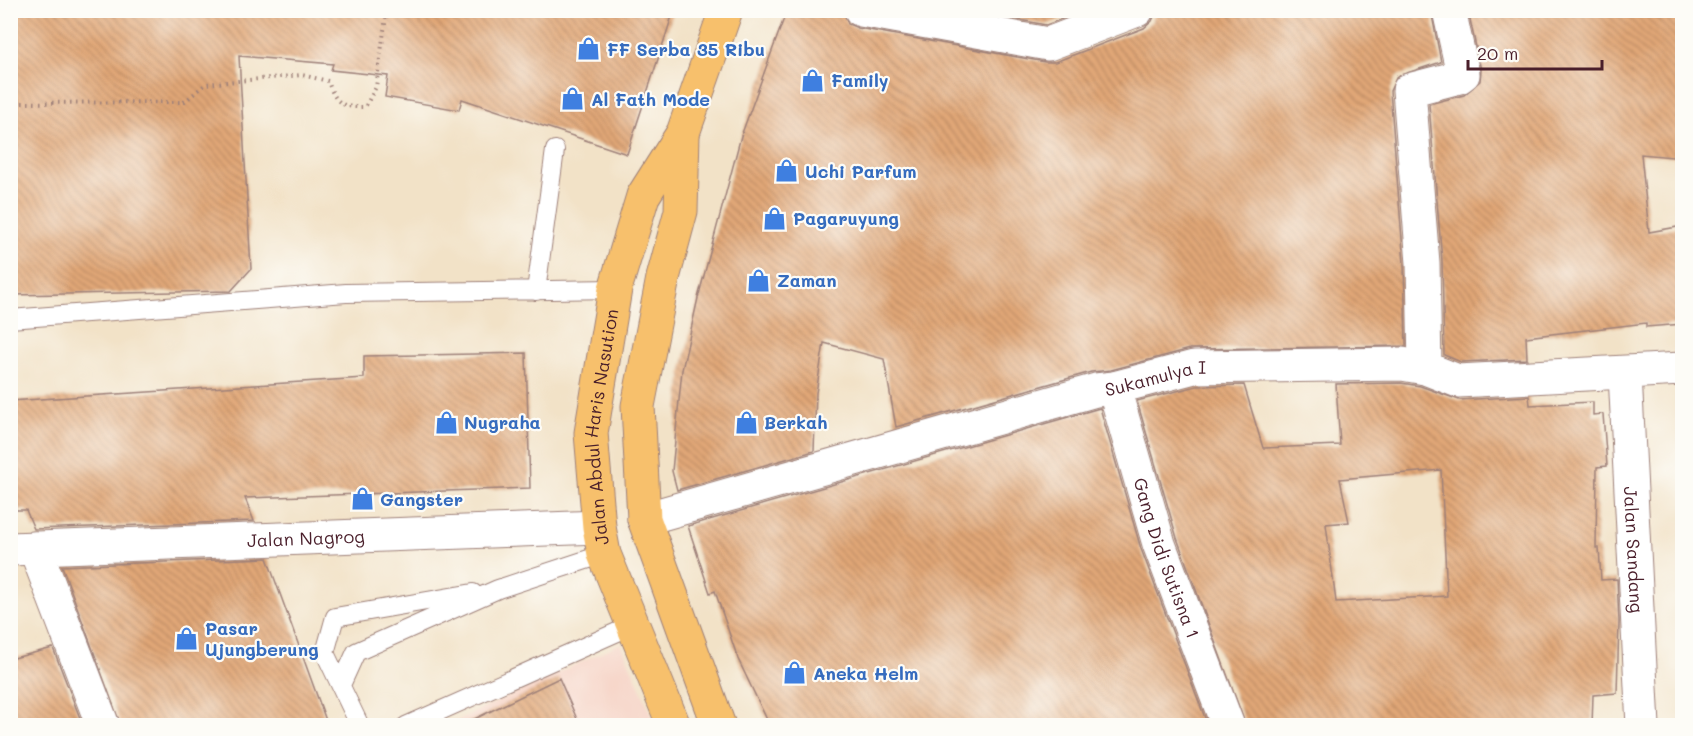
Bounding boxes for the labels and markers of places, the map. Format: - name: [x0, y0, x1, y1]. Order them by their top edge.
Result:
- shop icon: FF Serba 35 Ribu: [576, 36, 602, 62]
- place label: FF Serba 35 Ribu: [607, 37, 765, 61]
- shop icon: Family: [800, 67, 826, 93]
- place label: Family: [831, 68, 889, 92]
- shop icon: Al Fath Mode: [560, 86, 586, 112]
- place label: Al Fath Mode: [591, 87, 710, 111]
- shop icon: Uchi Parfum: [774, 158, 800, 184]
- place label: Uchi Parfum: [805, 159, 917, 183]
- shop icon: Pagaruyung: [762, 205, 788, 231]
- place label: Pagaruyung: [793, 206, 899, 230]
- shop icon: Zaman: [746, 267, 772, 293]
- place label: Zaman: [777, 268, 837, 292]
- shop icon: Nugraha: [433, 409, 459, 435]
- shop icon: Berkah: [733, 409, 759, 435]
- place label: Nugraha: [464, 410, 541, 434]
- place label: Berkah: [764, 410, 827, 434]
- shop icon: Gangster: [349, 486, 375, 512]
- place label: Gangster: [380, 487, 463, 511]
- place label: Pasar Ujungberung: [205, 616, 319, 661]
- shop icon: Pasar Ujungberung: [174, 625, 200, 651]
- shop icon: Aneka Helm: [782, 660, 808, 686]
- place label: Aneka Helm: [813, 661, 918, 685]

